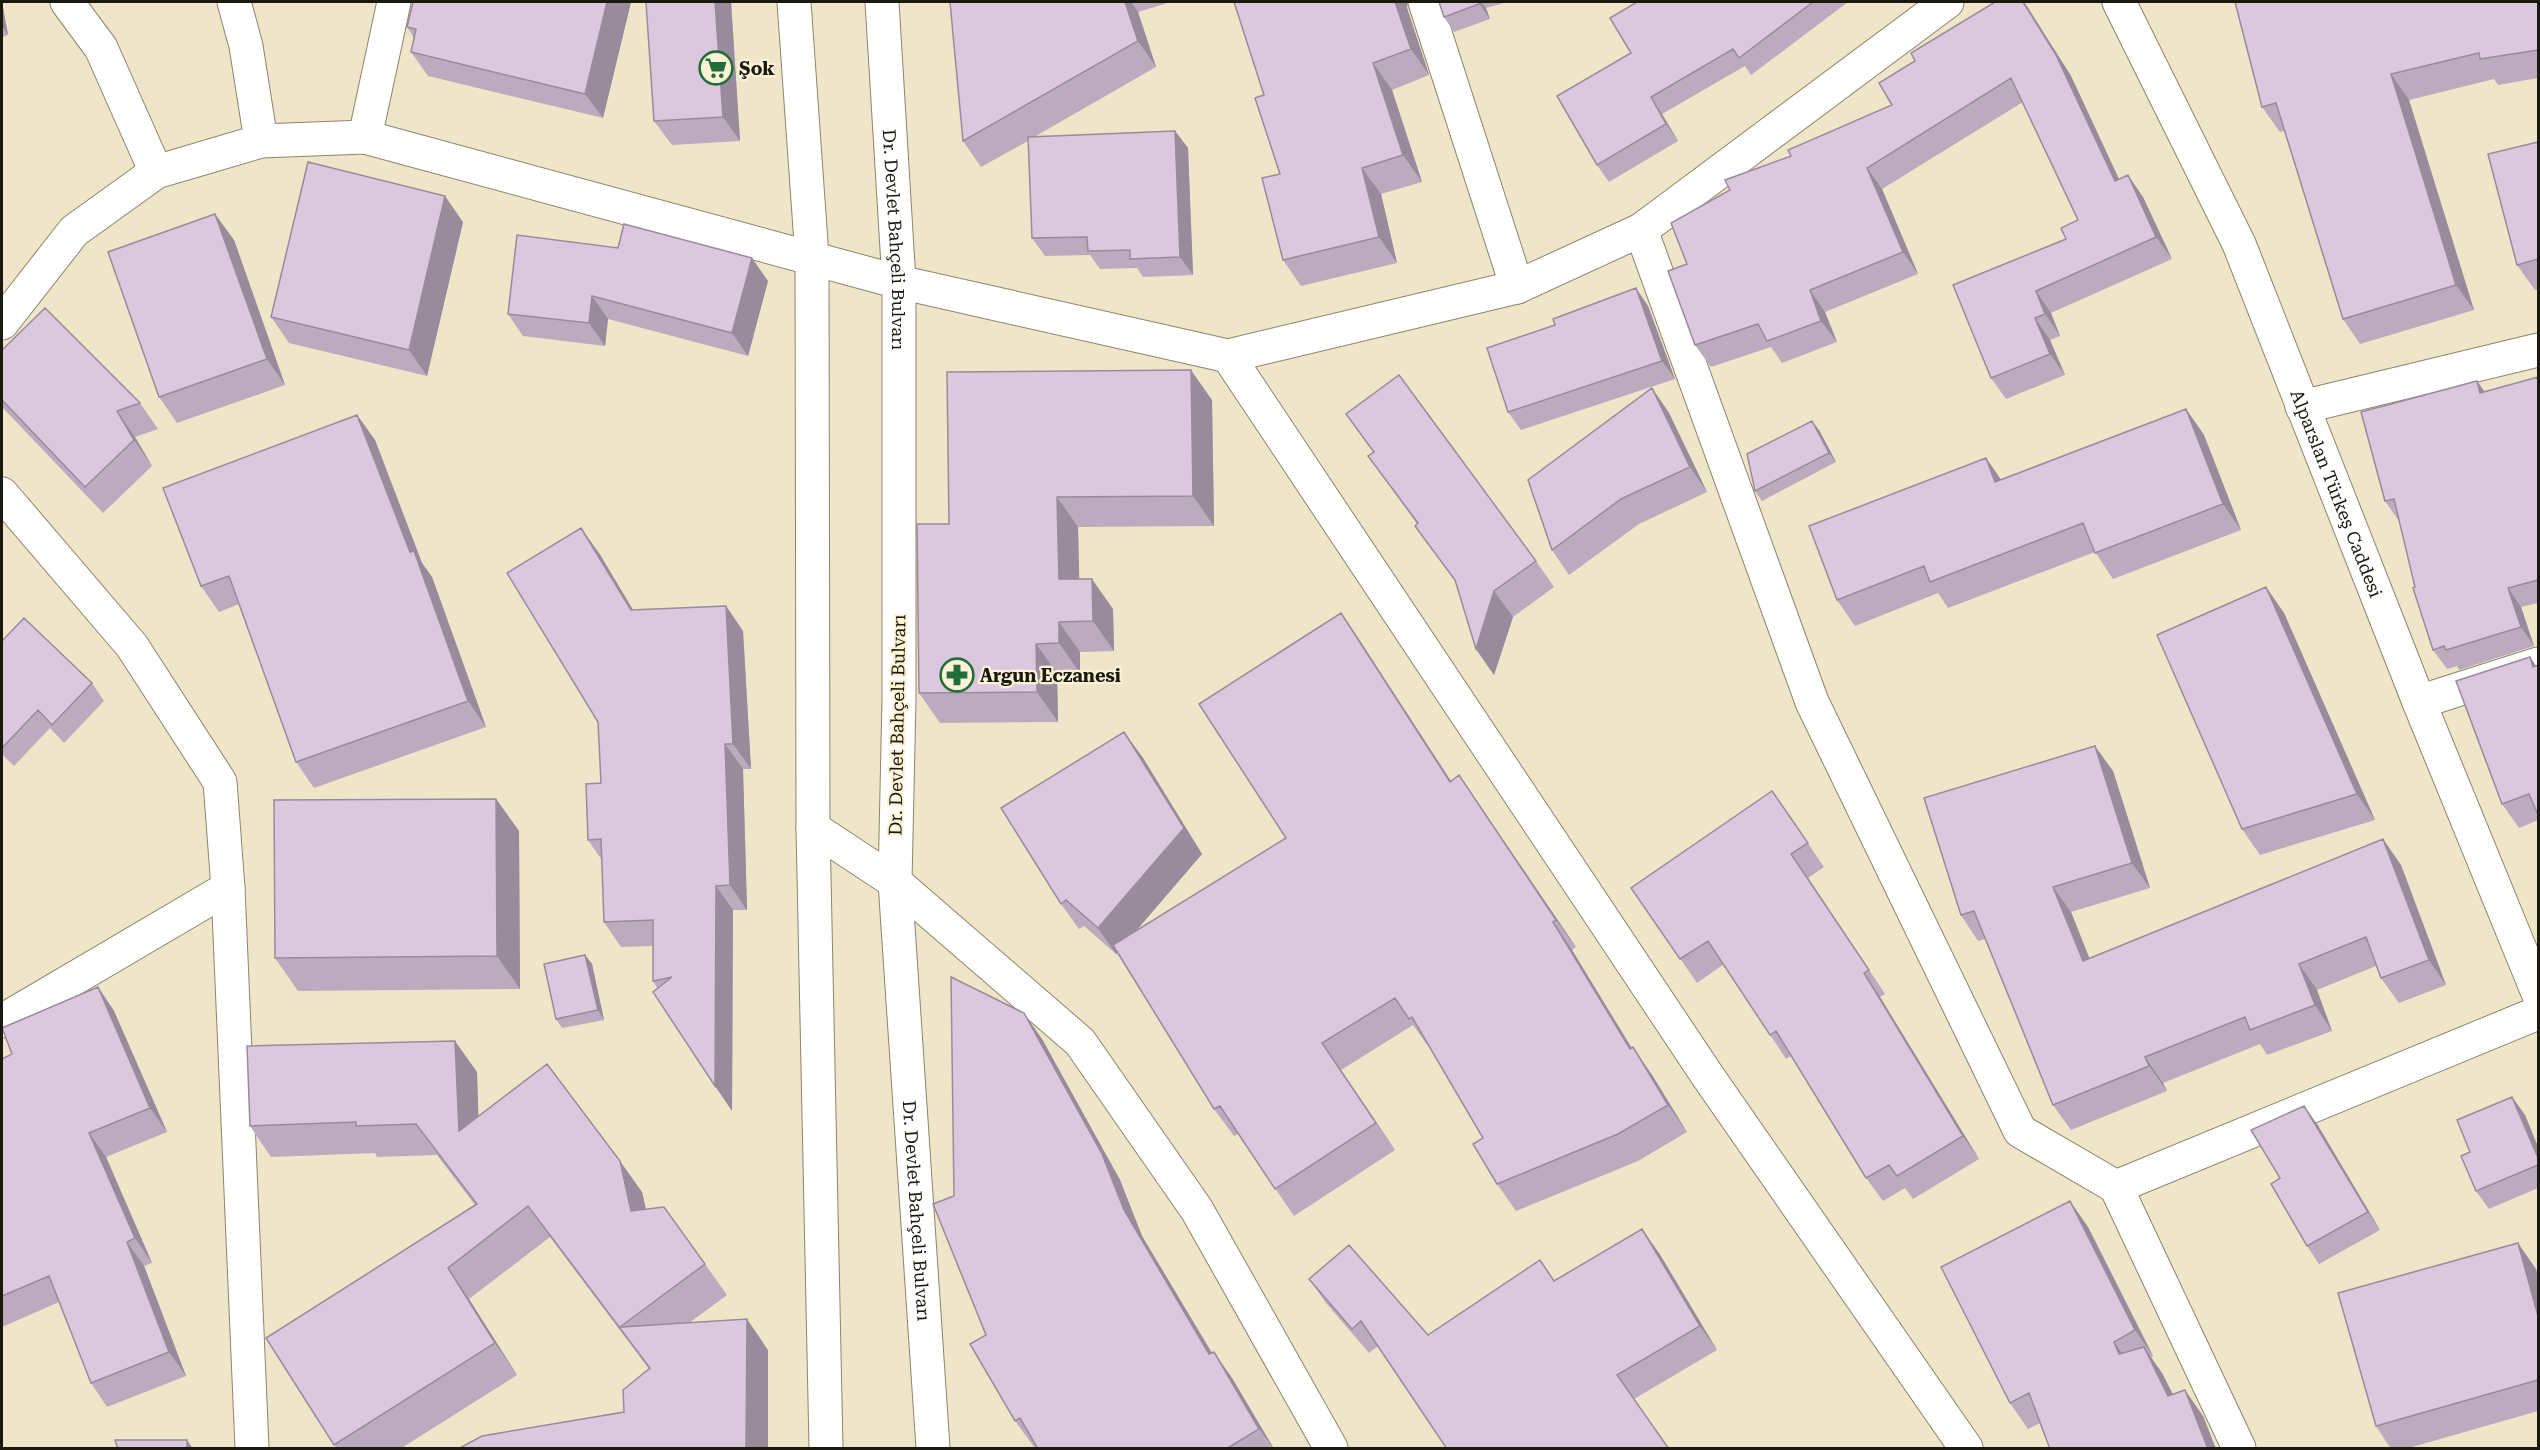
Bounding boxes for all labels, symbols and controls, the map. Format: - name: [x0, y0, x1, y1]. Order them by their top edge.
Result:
- supermarket icon: Şok: [698, 50, 734, 86]
- place label: Şok: [739, 58, 775, 79]
- street label: Dr. Devlet Bahçeli Bulvarı: [879, 128, 910, 350]
- street label: Alparslan Türkeş Caddesi: [2287, 386, 2387, 600]
- street label: Dr. Devlet Bahçeli Bulvarı: [885, 614, 909, 836]
- pharmacy icon: Argun Eczanesi: [939, 657, 975, 693]
- place label: Argun Eczanesi: [980, 665, 1121, 686]
- street label: Dr. Devlet Bahçeli Bulvarı: [899, 1100, 935, 1322]

